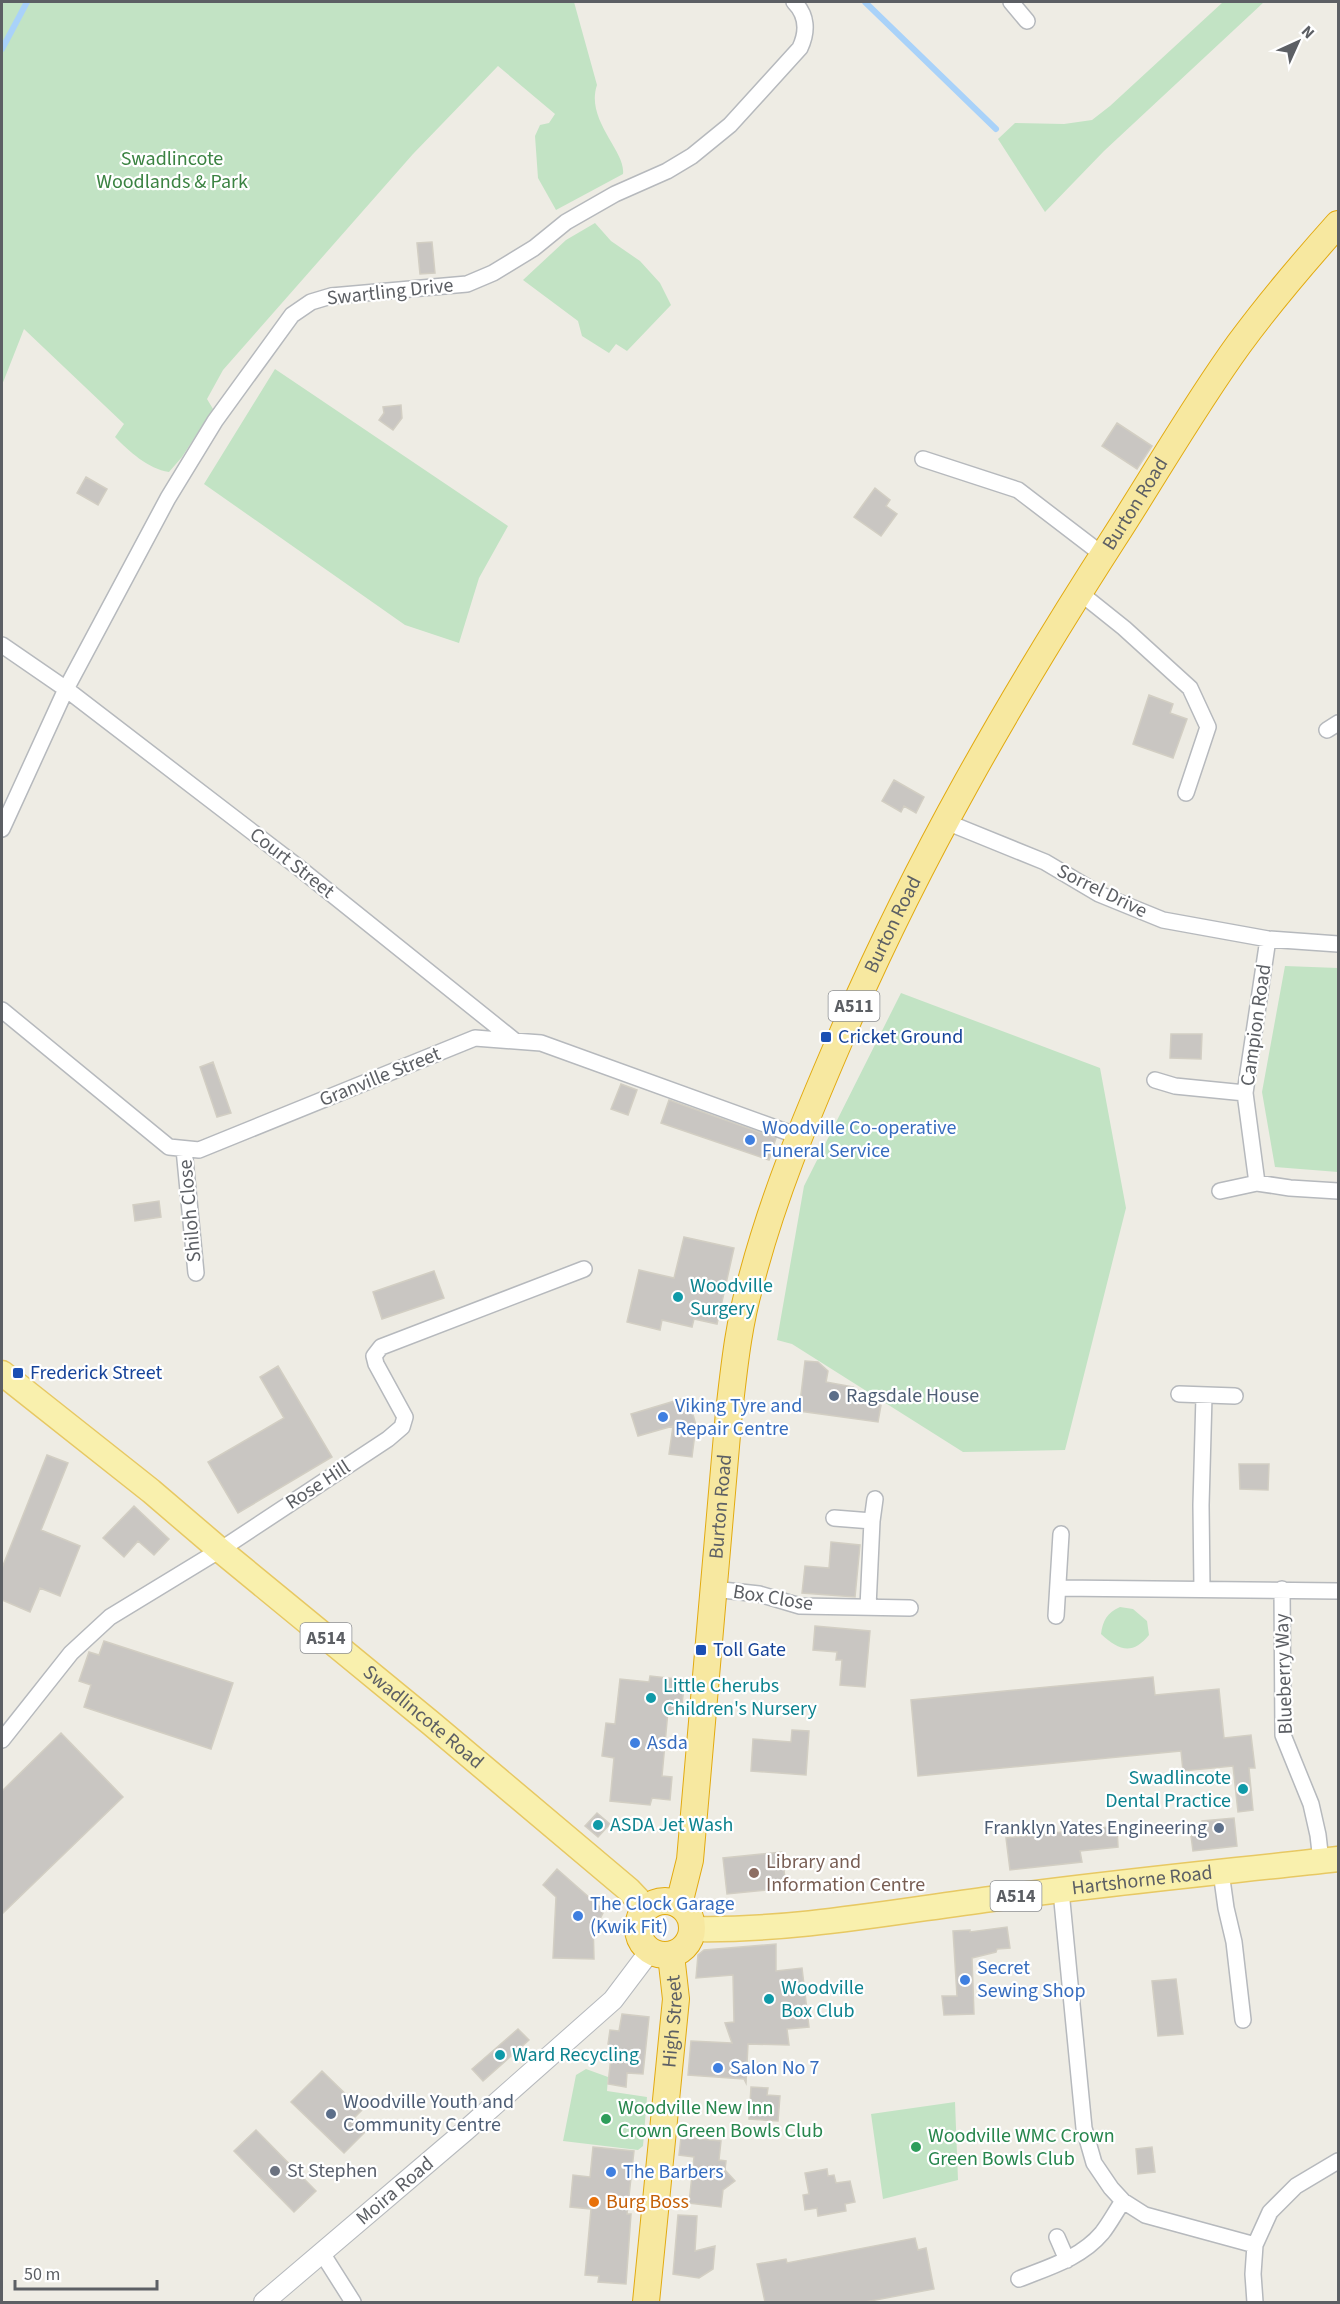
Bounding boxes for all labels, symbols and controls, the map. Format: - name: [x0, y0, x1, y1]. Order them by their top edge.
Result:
- north arrow: [1268, 12, 1328, 72]
- text: N: [1296, 21, 1319, 44]
- park label: Swadlincote Woodlands & Park: [96, 145, 248, 196]
- street label: Swartling Drive: [325, 271, 455, 313]
- street label: Burton Road: [1096, 452, 1175, 556]
- street label: Court Street: [244, 821, 341, 905]
- street label: Sorrel Drive: [1052, 857, 1152, 925]
- street label: Burton Road: [857, 871, 928, 978]
- street label: Campion Road: [1234, 962, 1278, 1088]
- road number: A511: [828, 991, 880, 1021]
- place label: Cricket Ground: [838, 1023, 963, 1051]
- marker: Cricket Ground: [819, 1030, 833, 1044]
- street label: Granville Street: [315, 1040, 445, 1114]
- place label: Woodville Co-operative Funeral Service: [762, 1114, 957, 1165]
- marker: Woodville Co-operative Funeral Service: [743, 1133, 757, 1147]
- street label: Shiloh Close: [172, 1158, 208, 1263]
- place label: Woodville Surgery: [690, 1272, 773, 1323]
- marker: Woodville Surgery: [671, 1290, 685, 1304]
- place label: Frederick Street: [30, 1359, 162, 1387]
- marker: Frederick Street: [11, 1366, 25, 1380]
- place label: Ragsdale House: [846, 1382, 979, 1410]
- marker: Ragsdale House: [827, 1389, 841, 1403]
- place label: Viking Tyre and Repair Centre: [675, 1392, 802, 1443]
- marker: Viking Tyre and Repair Centre: [656, 1410, 670, 1424]
- street label: Burton Road: [702, 1453, 739, 1560]
- street label: Rose Hill: [280, 1454, 356, 1516]
- street label: Box Close: [731, 1578, 815, 1618]
- street label: Blueberry Way: [1268, 1612, 1300, 1735]
- road number: A514: [300, 1623, 352, 1653]
- place label: Toll Gate: [713, 1636, 786, 1664]
- marker: Toll Gate: [694, 1643, 708, 1657]
- street label: Swadlincote Road: [357, 1659, 490, 1776]
- place label: Little Cherubs Children's Nursery: [663, 1672, 817, 1723]
- marker: Little Cherubs Children's Nursery: [644, 1691, 658, 1705]
- place label: Asda: [647, 1729, 688, 1757]
- marker: Asda: [628, 1736, 642, 1750]
- place label: Swadlincote Dental Practice: [1105, 1764, 1231, 1815]
- marker: Swadlincote Dental Practice: [1236, 1782, 1250, 1796]
- place label: ASDA Jet Wash: [610, 1811, 733, 1839]
- place label: Franklyn Yates Engineering: [984, 1814, 1207, 1842]
- marker: ASDA Jet Wash: [591, 1818, 605, 1832]
- marker: Franklyn Yates Engineering: [1212, 1821, 1226, 1835]
- place label: Library and Information Centre: [766, 1848, 925, 1899]
- street label: Hartshorne Road: [1070, 1859, 1214, 1902]
- marker: Library and Information Centre: [747, 1866, 761, 1880]
- road number: A514: [990, 1881, 1042, 1911]
- place label: The Clock Garage (Kwik Fit): [590, 1890, 735, 1941]
- marker: The Clock Garage (Kwik Fit): [571, 1909, 585, 1923]
- place label: Secret Sewing Shop: [977, 1954, 1086, 2005]
- street label: High Street: [655, 1973, 690, 2069]
- marker: Secret Sewing Shop: [958, 1973, 972, 1987]
- place label: Woodville Box Club: [781, 1974, 864, 2025]
- marker: Woodville Box Club: [762, 1992, 776, 2006]
- place label: Ward Recycling: [512, 2041, 639, 2069]
- marker: Ward Recycling: [493, 2048, 507, 2062]
- place label: Salon No 7: [730, 2054, 819, 2082]
- marker: Salon No 7: [711, 2061, 725, 2075]
- place label: Woodville Youth and Community Centre: [343, 2088, 514, 2139]
- place label: Woodville New Inn Crown Green Bowls Club: [618, 2094, 823, 2145]
- marker: Woodville Youth and Community Centre: [324, 2107, 338, 2121]
- marker: Woodville New Inn Crown Green Bowls Club: [599, 2112, 613, 2126]
- place label: Woodville WMC Crown Green Bowls Club: [928, 2122, 1115, 2173]
- marker: Woodville WMC Crown Green Bowls Club: [909, 2140, 923, 2154]
- street label: Moira Road: [350, 2150, 440, 2232]
- place label: St Stephen: [287, 2157, 377, 2185]
- place label: The Barbers: [623, 2158, 724, 2186]
- marker: St Stephen: [268, 2164, 282, 2178]
- marker: The Barbers: [604, 2165, 618, 2179]
- place label: Burg Boss: [606, 2188, 689, 2216]
- marker: Burg Boss: [587, 2195, 601, 2209]
- scale bar: [15, 2253, 158, 2291]
- text: 50 m: [24, 2262, 60, 2287]

